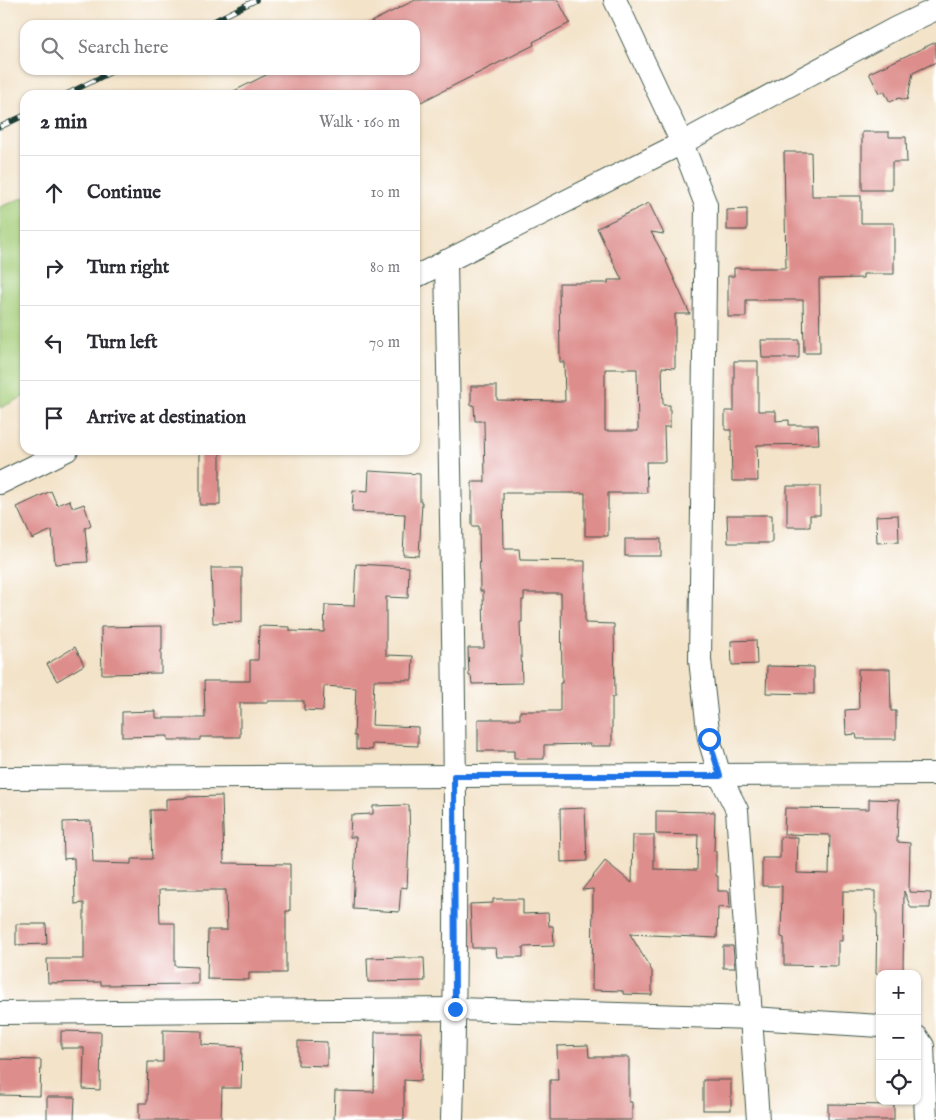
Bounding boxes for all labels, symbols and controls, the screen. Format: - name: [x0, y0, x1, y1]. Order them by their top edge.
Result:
- search box: [20, 20, 420, 75]
- icon: search: [38, 34, 66, 62]
- text: Search here: [78, 36, 169, 60]
- text: 2 min: [40, 109, 87, 136]
- text: Walk · 160 m: [319, 113, 400, 133]
- icon: ahead: [40, 179, 68, 207]
- text: Continue: [87, 181, 161, 205]
- text: 10 m: [370, 183, 400, 203]
- icon: right: [40, 254, 68, 282]
- text: Turn right: [87, 256, 169, 280]
- text: 80 m: [370, 258, 400, 278]
- icon: left: [40, 329, 68, 357]
- text: Turn left: [87, 331, 158, 355]
- text: 70 m: [369, 333, 400, 353]
- icon: arrive: [40, 404, 68, 432]
- text: Arrive at destination: [87, 406, 246, 430]
- route start: [698, 728, 721, 751]
- map controls: [876, 970, 921, 1105]
- button: +: [876, 970, 921, 1015]
- route end: [444, 998, 467, 1021]
- button: −: [876, 1015, 921, 1060]
- button: locate: [876, 1060, 921, 1105]

